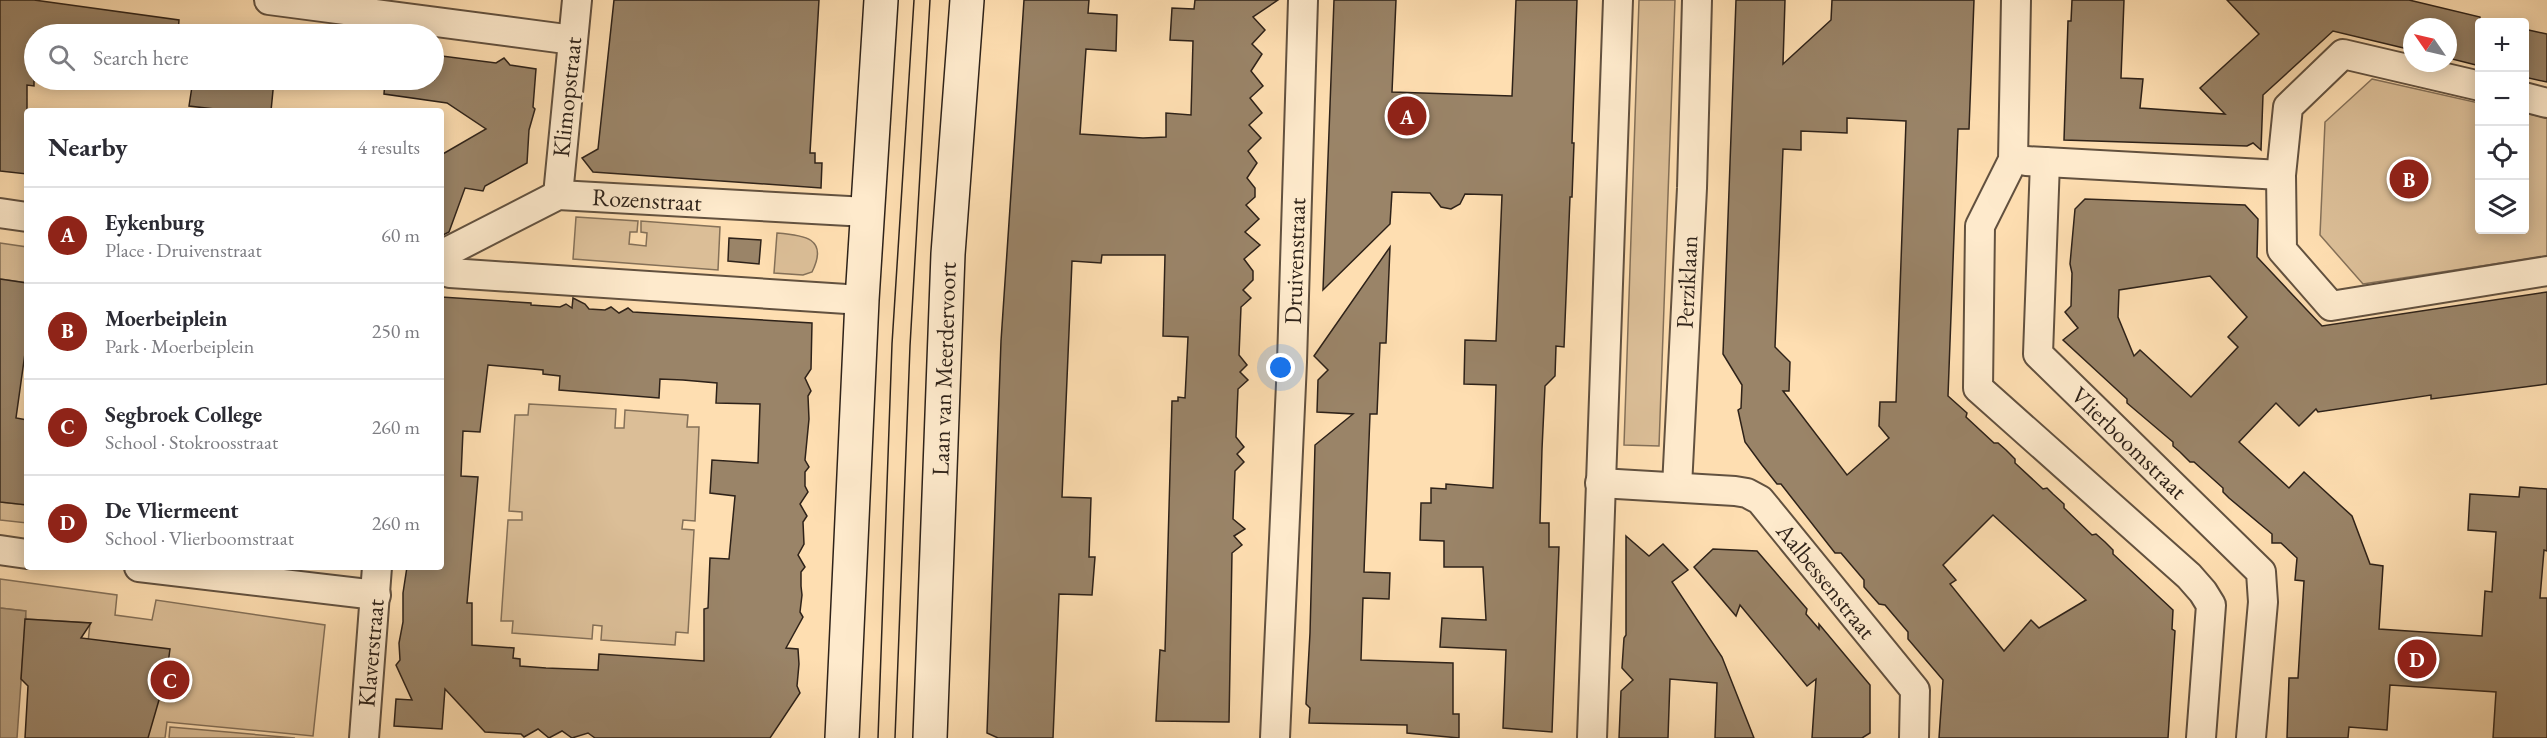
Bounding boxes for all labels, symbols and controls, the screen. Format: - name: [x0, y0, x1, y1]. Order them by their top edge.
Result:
- north arrow: [2403, 18, 2457, 72]
- map controls: [2475, 18, 2529, 234]
- button: +: [2475, 18, 2529, 72]
- search box: [24, 24, 444, 90]
- street label: Klimopstraat: [545, 35, 588, 159]
- icon: search: [45, 41, 78, 74]
- text: Search here: [93, 43, 188, 72]
- button: −: [2475, 72, 2529, 126]
- pin: A: [1388, 94, 1426, 138]
- button: locate: [2475, 126, 2529, 180]
- text: Nearby: [48, 130, 128, 164]
- text: 4 results: [357, 134, 420, 160]
- pin: B: [2390, 156, 2428, 201]
- button: layers: [2475, 180, 2529, 234]
- street label: Rozenstraat: [591, 181, 703, 218]
- street label: Druivenstraat: [1277, 197, 1312, 325]
- text: Eykenburg: [105, 208, 204, 237]
- text: A: [60, 222, 75, 248]
- text: 60 m: [381, 222, 420, 248]
- street label: Perziklaan: [1669, 234, 1704, 329]
- text: Place · Druivenstraat: [105, 237, 262, 263]
- street label: Laan van Meerdervoort: [924, 261, 963, 477]
- text: Moerbeiplein: [105, 304, 228, 333]
- text: B: [61, 318, 74, 344]
- text: 250 m: [372, 318, 420, 344]
- text: Park · Moerbeiplein: [105, 333, 254, 359]
- your location: [1266, 353, 1295, 382]
- street label: Vlierboomstraat: [2065, 379, 2194, 506]
- text: Segbroek College: [105, 400, 262, 429]
- text: C: [60, 414, 75, 440]
- text: 260 m: [372, 414, 420, 440]
- text: School · Stokroosstraat: [105, 429, 278, 455]
- text: De Vliermeent: [105, 496, 239, 525]
- text: D: [60, 510, 75, 536]
- text: 260 m: [372, 510, 420, 536]
- street label: Aalbessenstraat: [1769, 515, 1883, 646]
- text: School · Vlierboomstraat: [105, 525, 294, 551]
- street label: Klaverstraat: [350, 597, 391, 708]
- pin: D: [2398, 636, 2436, 682]
- pin: C: [150, 658, 190, 702]

